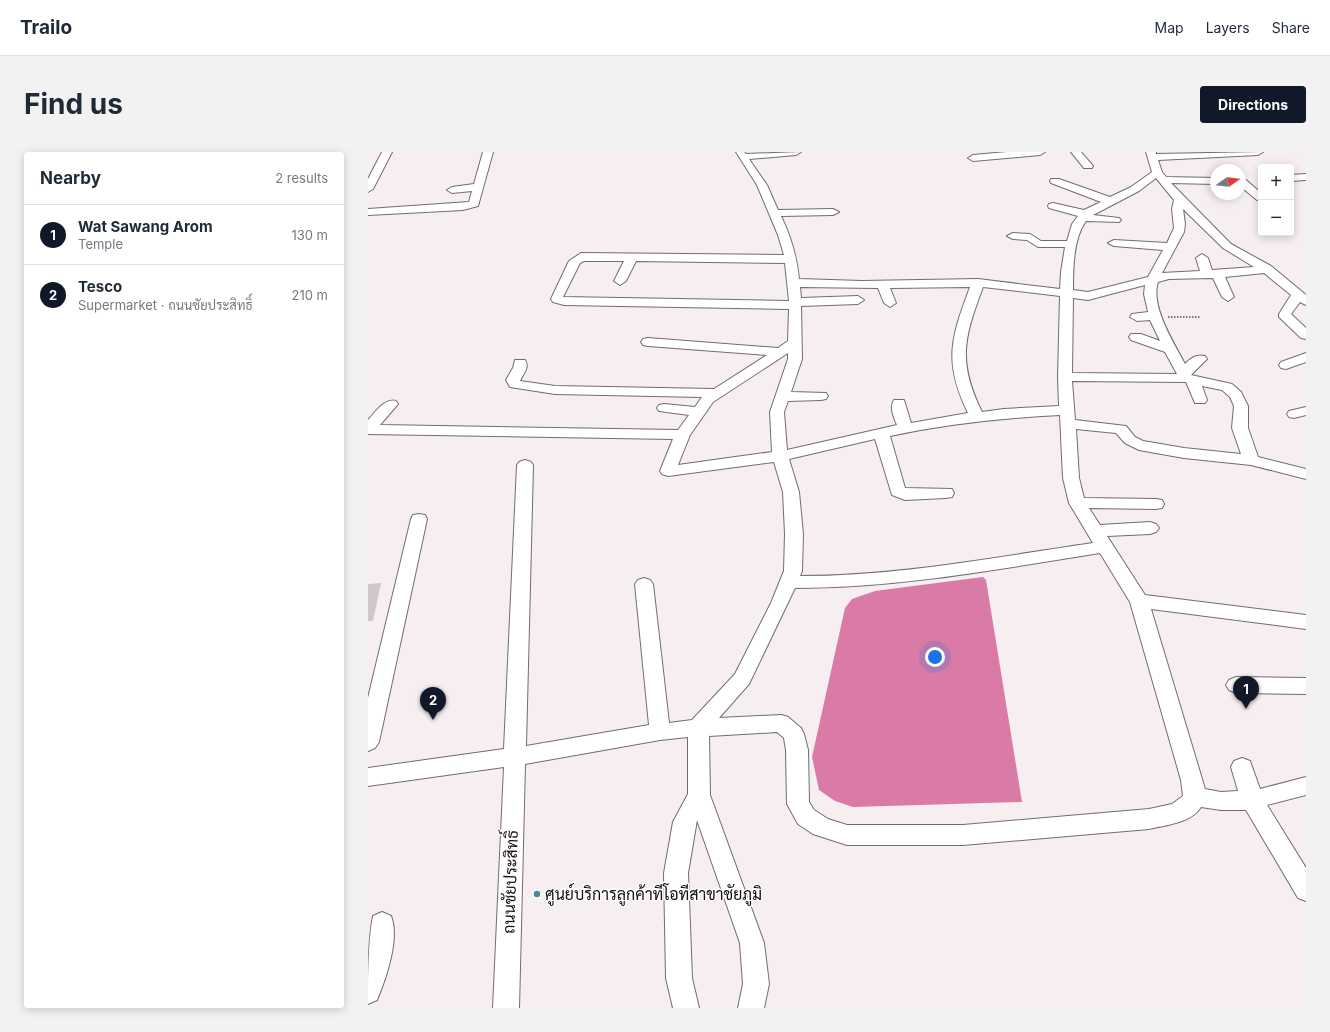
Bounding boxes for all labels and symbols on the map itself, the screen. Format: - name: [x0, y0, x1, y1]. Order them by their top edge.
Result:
- north arrow: [1210, 164, 1246, 200]
- your location: [925, 647, 945, 667]
- pin: 1: [1233, 676, 1259, 709]
- pin: 2: [420, 687, 446, 720]
- street label: ถนนชัยประสิทธิ์: [494, 829, 522, 934]
- place label: ศูนย์บริการลูกค้าทีโอทีสาขาชัยภูมิ: [545, 882, 762, 906]
- marker: ศูนย์บริการลูกค้าทีโอทีสาขาชัยภูมิ: [532, 889, 542, 899]

